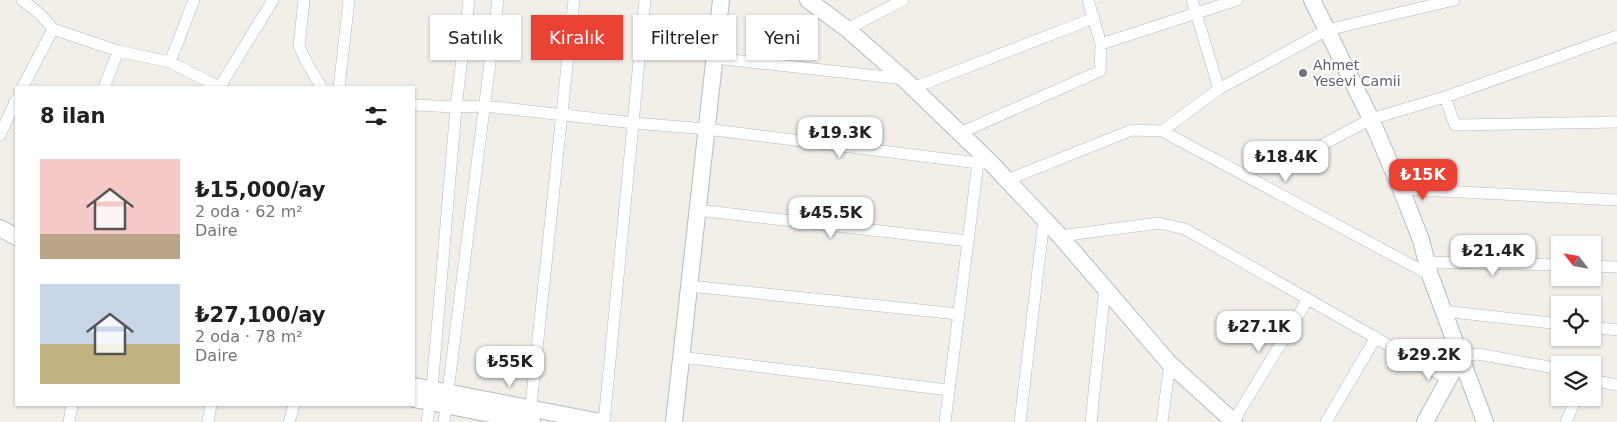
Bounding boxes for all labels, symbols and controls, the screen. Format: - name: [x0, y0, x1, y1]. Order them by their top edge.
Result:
- chip: Satılık: [430, 15, 521, 60]
- chip: Kiralık: [531, 15, 623, 60]
- chip: Filtreler: [633, 15, 736, 60]
- chip: Yeni: [746, 15, 818, 60]
- place label: Ahmet Yesevi Camii: [1312, 57, 1401, 89]
- marker: Ahmet Yesevi Camii: [1297, 67, 1309, 79]
- icon: filters: [362, 102, 390, 130]
- text: 8 ilan: [40, 104, 105, 128]
- pin: ₺19.3K: [799, 116, 881, 159]
- text: ₺19.3K: [808, 123, 872, 142]
- pin: ₺18.4K: [1245, 140, 1327, 183]
- text: ₺18.4K: [1254, 147, 1318, 166]
- pin: ₺15K: [1393, 158, 1453, 201]
- text: ₺15K: [1400, 165, 1446, 184]
- text: ₺15,000/ay: [195, 178, 326, 202]
- icon: home: [80, 179, 140, 239]
- pin: ₺45.5K: [790, 196, 872, 239]
- text: 2 oda · 62 m²: [195, 202, 303, 221]
- text: ₺45.5K: [799, 203, 863, 222]
- text: Daire: [195, 221, 238, 240]
- pin: ₺21.4K: [1452, 234, 1534, 277]
- north arrow: [1551, 236, 1601, 286]
- map controls: [1551, 236, 1601, 406]
- text: ₺21.4K: [1461, 241, 1525, 260]
- button: locate: [1551, 296, 1601, 346]
- text: ₺27,100/ay: [195, 303, 326, 327]
- icon: home: [80, 304, 140, 364]
- pin: ₺27.1K: [1218, 310, 1300, 353]
- text: ₺27.1K: [1227, 317, 1291, 336]
- text: 2 oda · 78 m²: [195, 327, 303, 346]
- pin: ₺29.2K: [1388, 338, 1470, 381]
- text: ₺29.2K: [1397, 345, 1461, 364]
- text: Daire: [195, 346, 238, 365]
- pin: ₺55K: [480, 346, 540, 388]
- text: ₺55K: [487, 352, 533, 371]
- button: layers: [1551, 356, 1601, 406]

